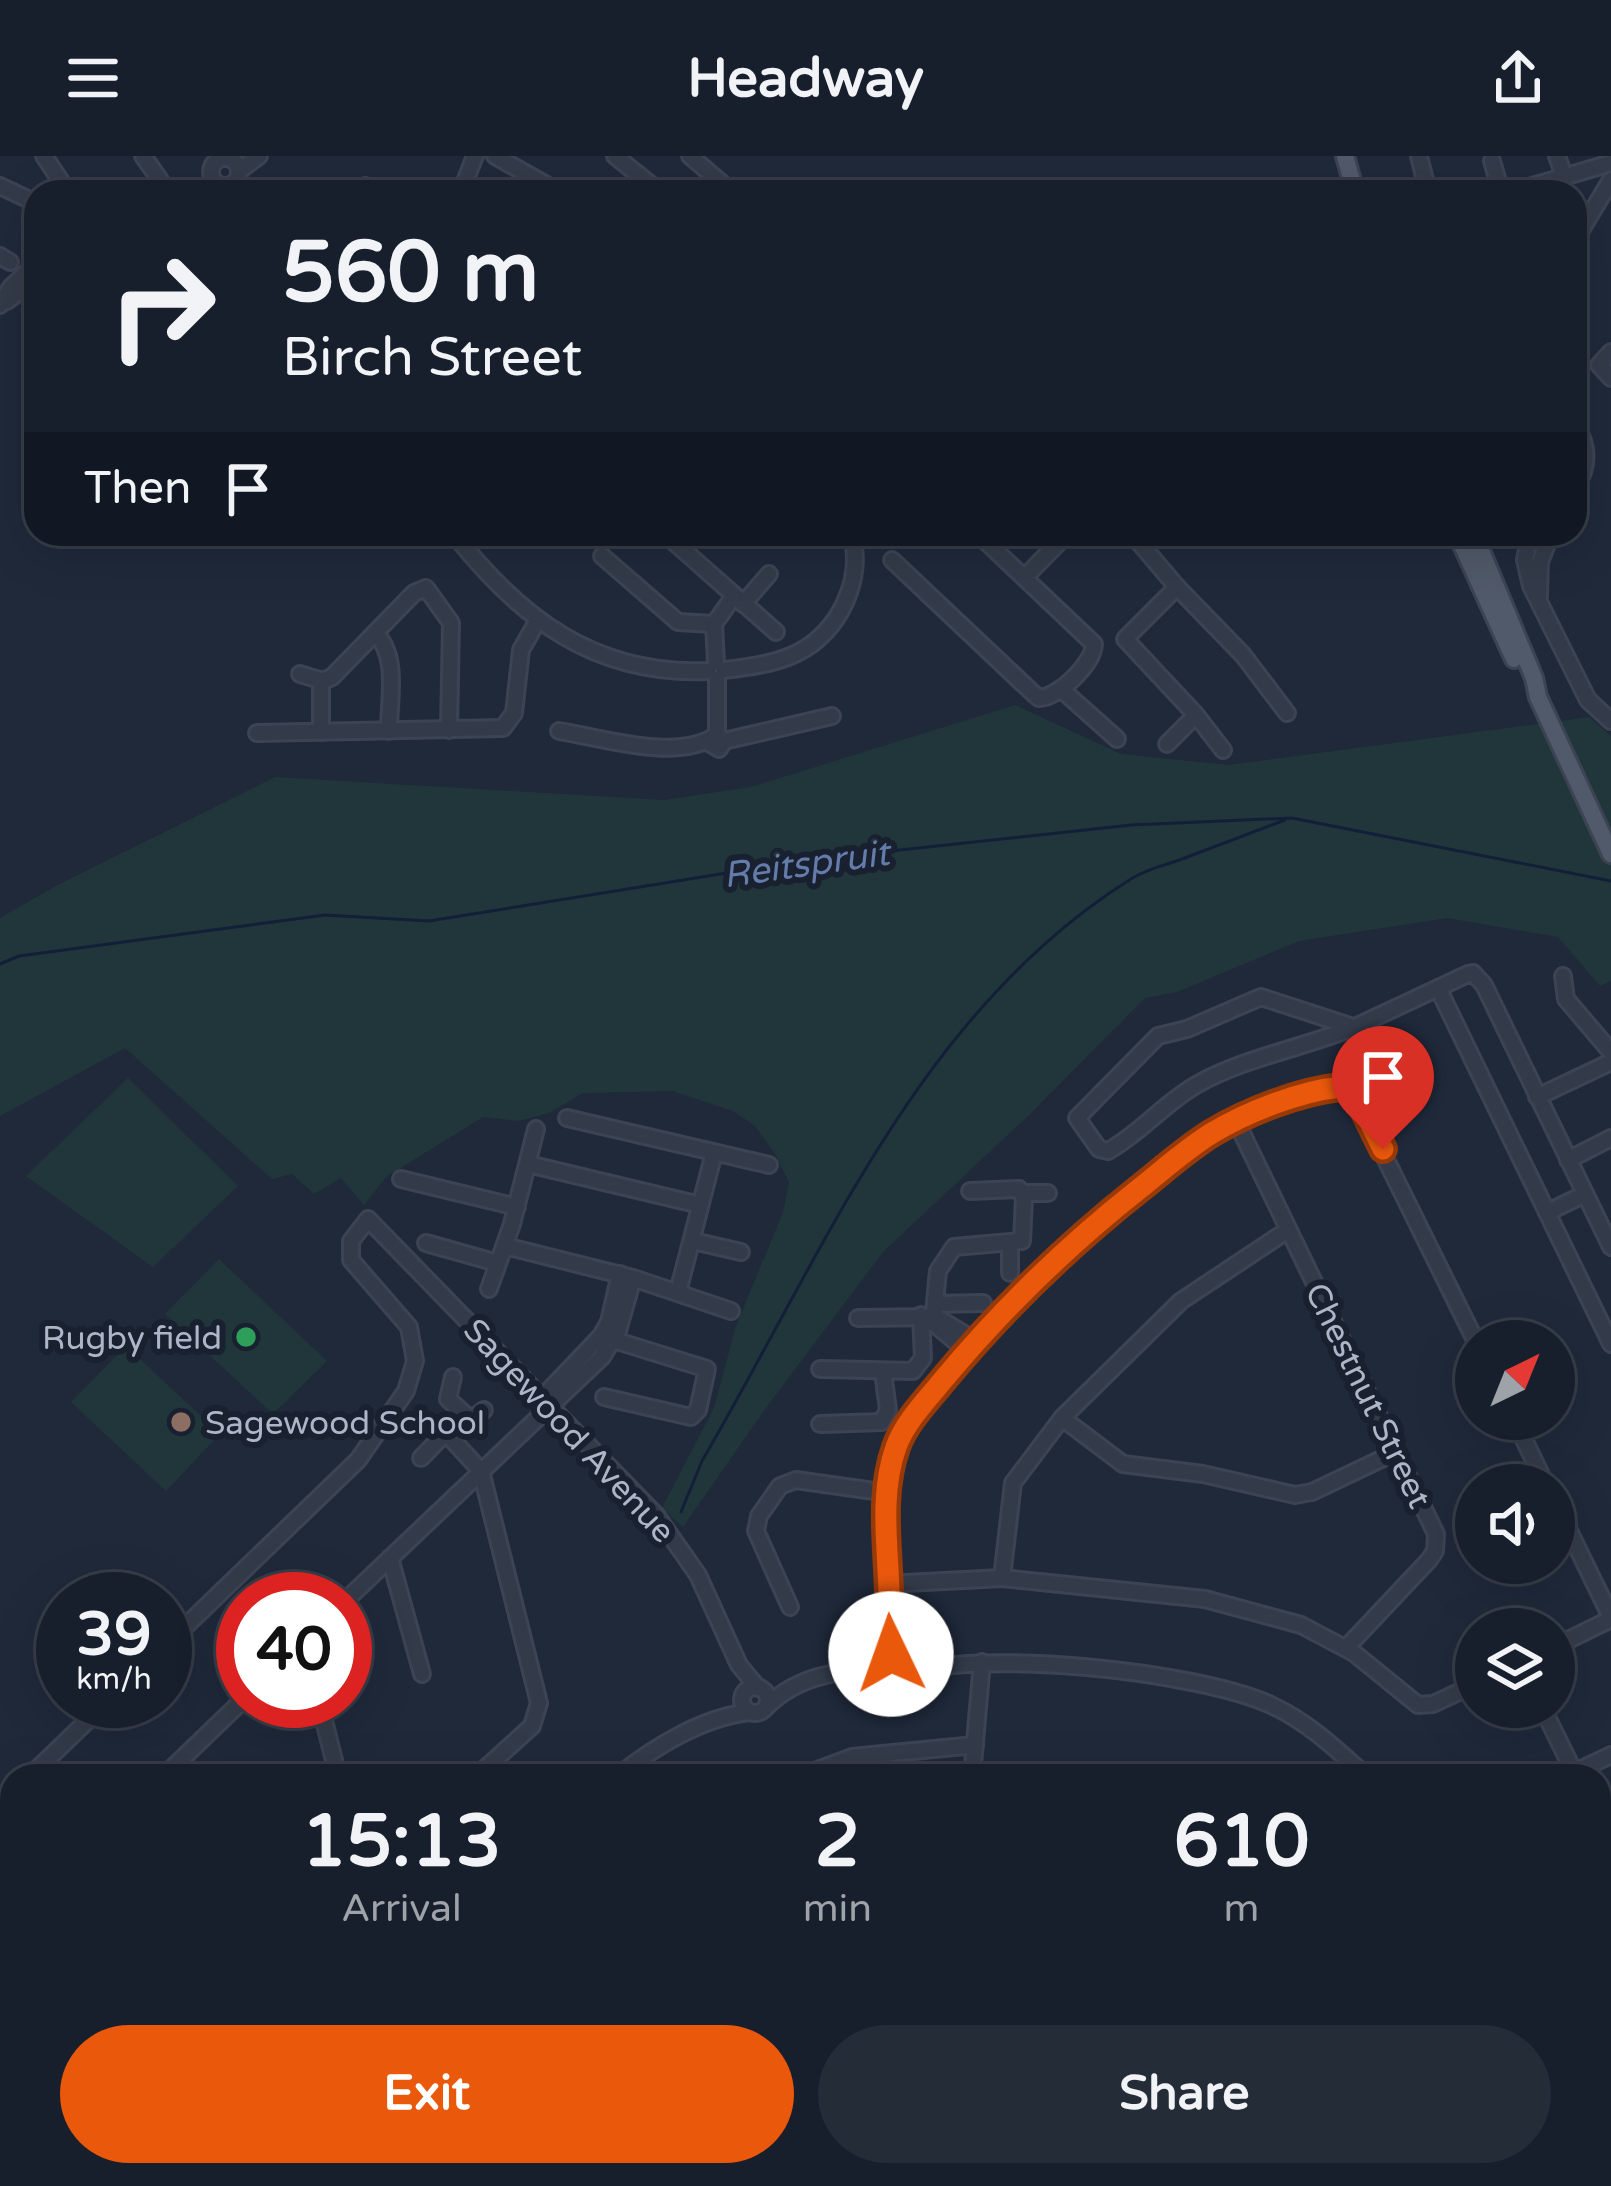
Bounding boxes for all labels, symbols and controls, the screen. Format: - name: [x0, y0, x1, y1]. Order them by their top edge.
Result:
- icon: menu: [60, 45, 126, 111]
- icon: share: [1485, 45, 1551, 111]
- text: Headway: [687, 46, 924, 111]
- text: 560 m: [282, 223, 539, 324]
- icon: right: [84, 228, 240, 384]
- text: Birch Street: [282, 325, 582, 390]
- icon: arrive: [215, 456, 281, 522]
- text: Then: [84, 462, 191, 516]
- water label: Reitspruit: [720, 831, 896, 897]
- pin: [1332, 1026, 1434, 1149]
- icon: arrive: [1350, 1044, 1416, 1110]
- street label: Chestnut Street: [1296, 1277, 1439, 1515]
- street label: Sagewood Avenue: [455, 1311, 683, 1551]
- place label: Rugby field: [42, 1319, 222, 1358]
- north arrow: [1455, 1320, 1575, 1440]
- map controls: [1455, 1320, 1575, 1728]
- marker: Rugby field: [233, 1324, 259, 1350]
- place label: Sagewood School: [205, 1404, 485, 1443]
- marker: Sagewood School: [168, 1409, 194, 1435]
- button: sound: [1455, 1464, 1575, 1584]
- speed limit sign: 40: [216, 1572, 372, 1728]
- position arrow: [828, 1591, 954, 1717]
- text: 39: [76, 1599, 152, 1671]
- button: layers: [1455, 1608, 1575, 1728]
- text: km/h: [76, 1661, 152, 1698]
- text: 15:13: [302, 1799, 501, 1886]
- text: 2: [815, 1799, 860, 1886]
- text: 610: [1174, 1799, 1309, 1886]
- text: Arrival: [341, 1885, 462, 1932]
- text: min: [803, 1885, 872, 1932]
- text: m: [1224, 1885, 1259, 1932]
- button: Exit: [60, 2025, 794, 2163]
- button: Share: [818, 2025, 1551, 2163]

